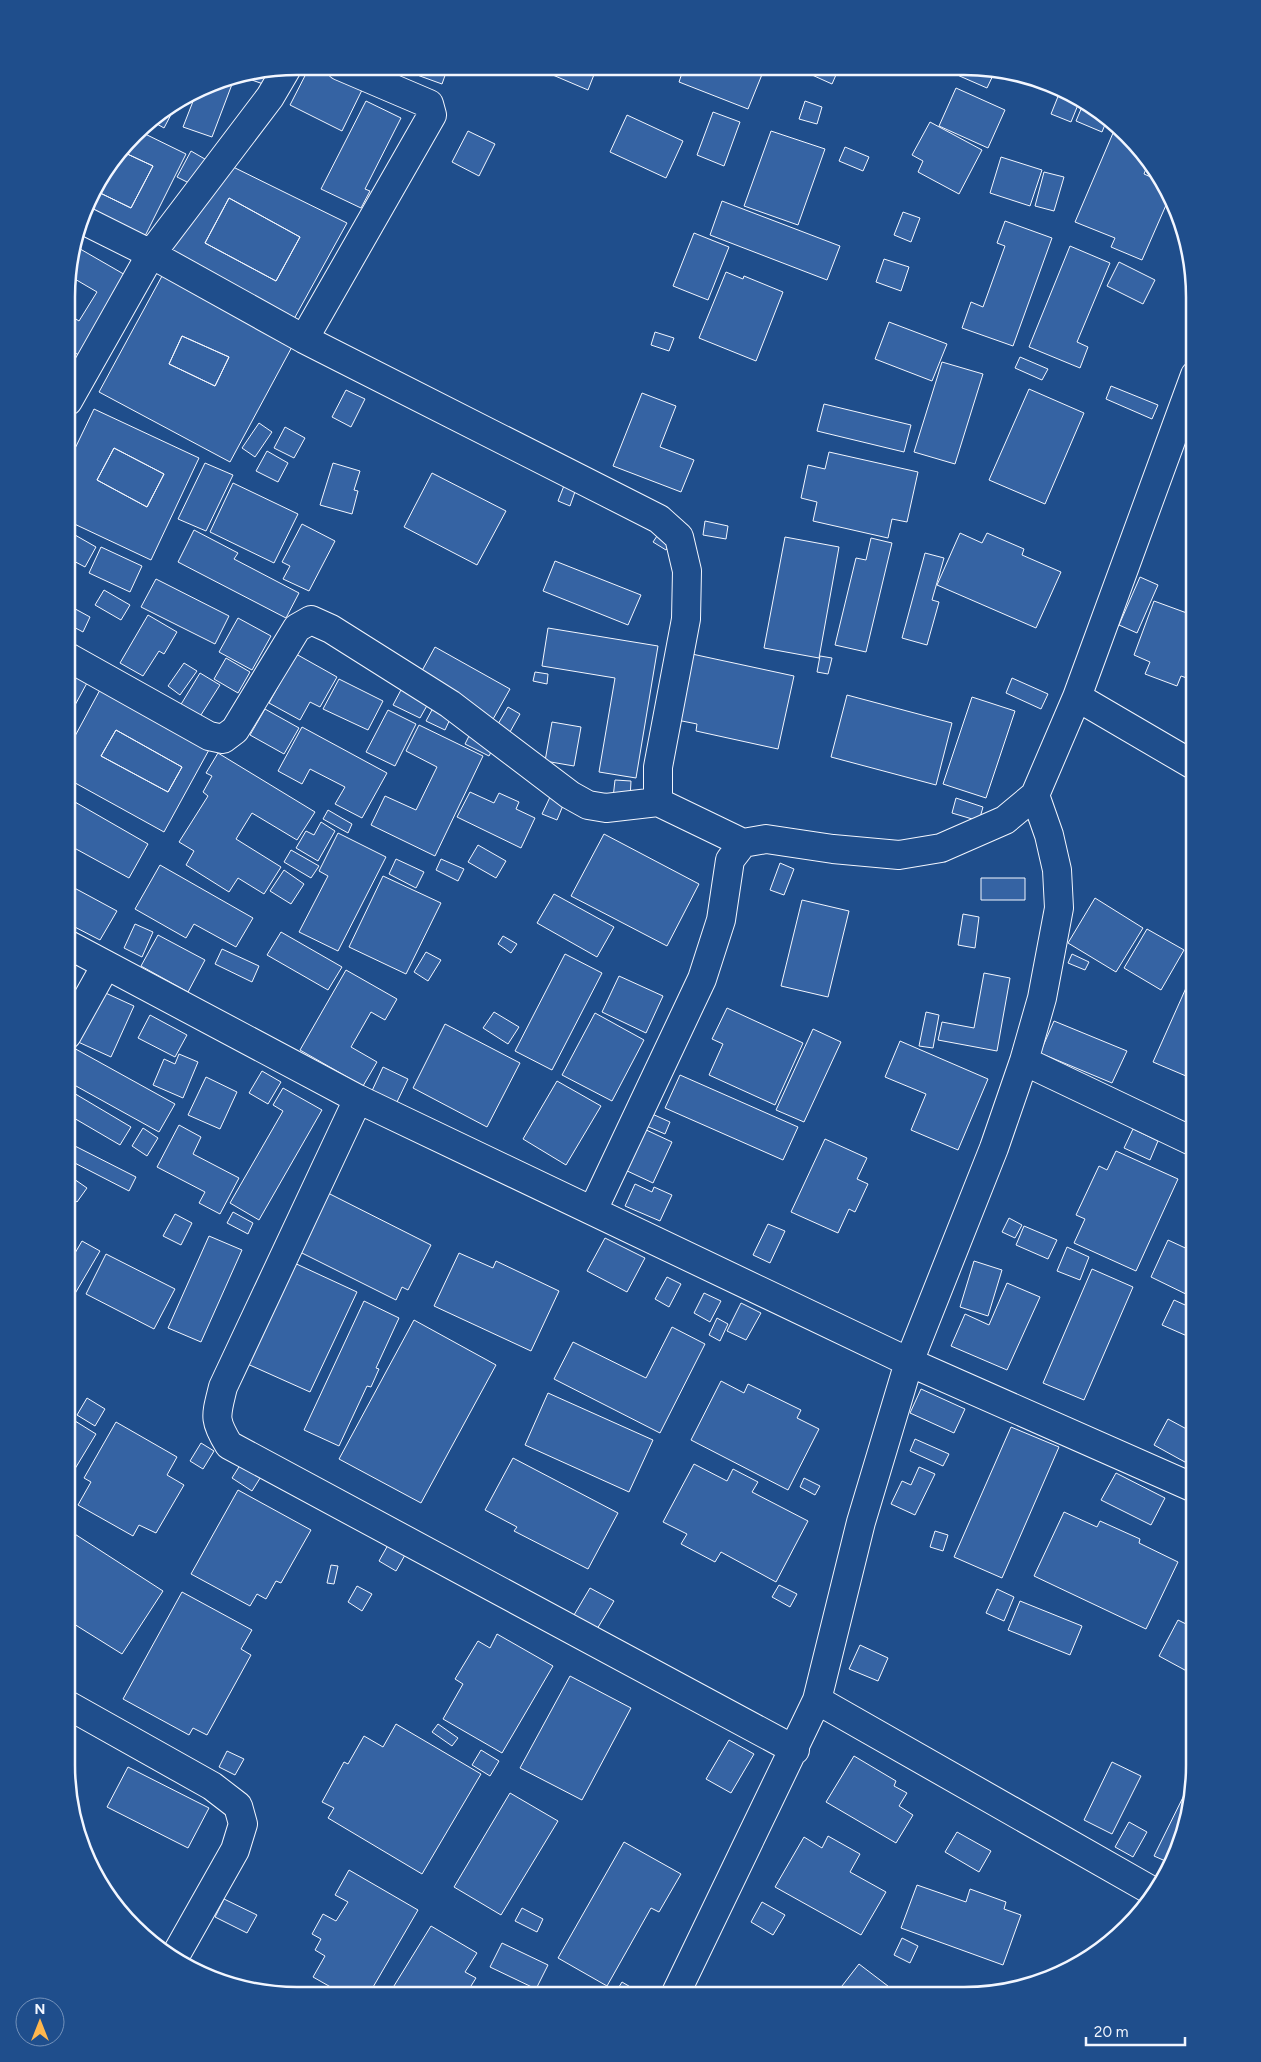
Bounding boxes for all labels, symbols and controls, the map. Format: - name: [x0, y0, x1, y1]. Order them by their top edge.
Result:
- north arrow: [15, 1997, 65, 2047]
- text: N: [35, 2001, 45, 2018]
- scale bar: [1086, 2014, 1185, 2046]
- text: 20 m: [1094, 2023, 1128, 2041]

